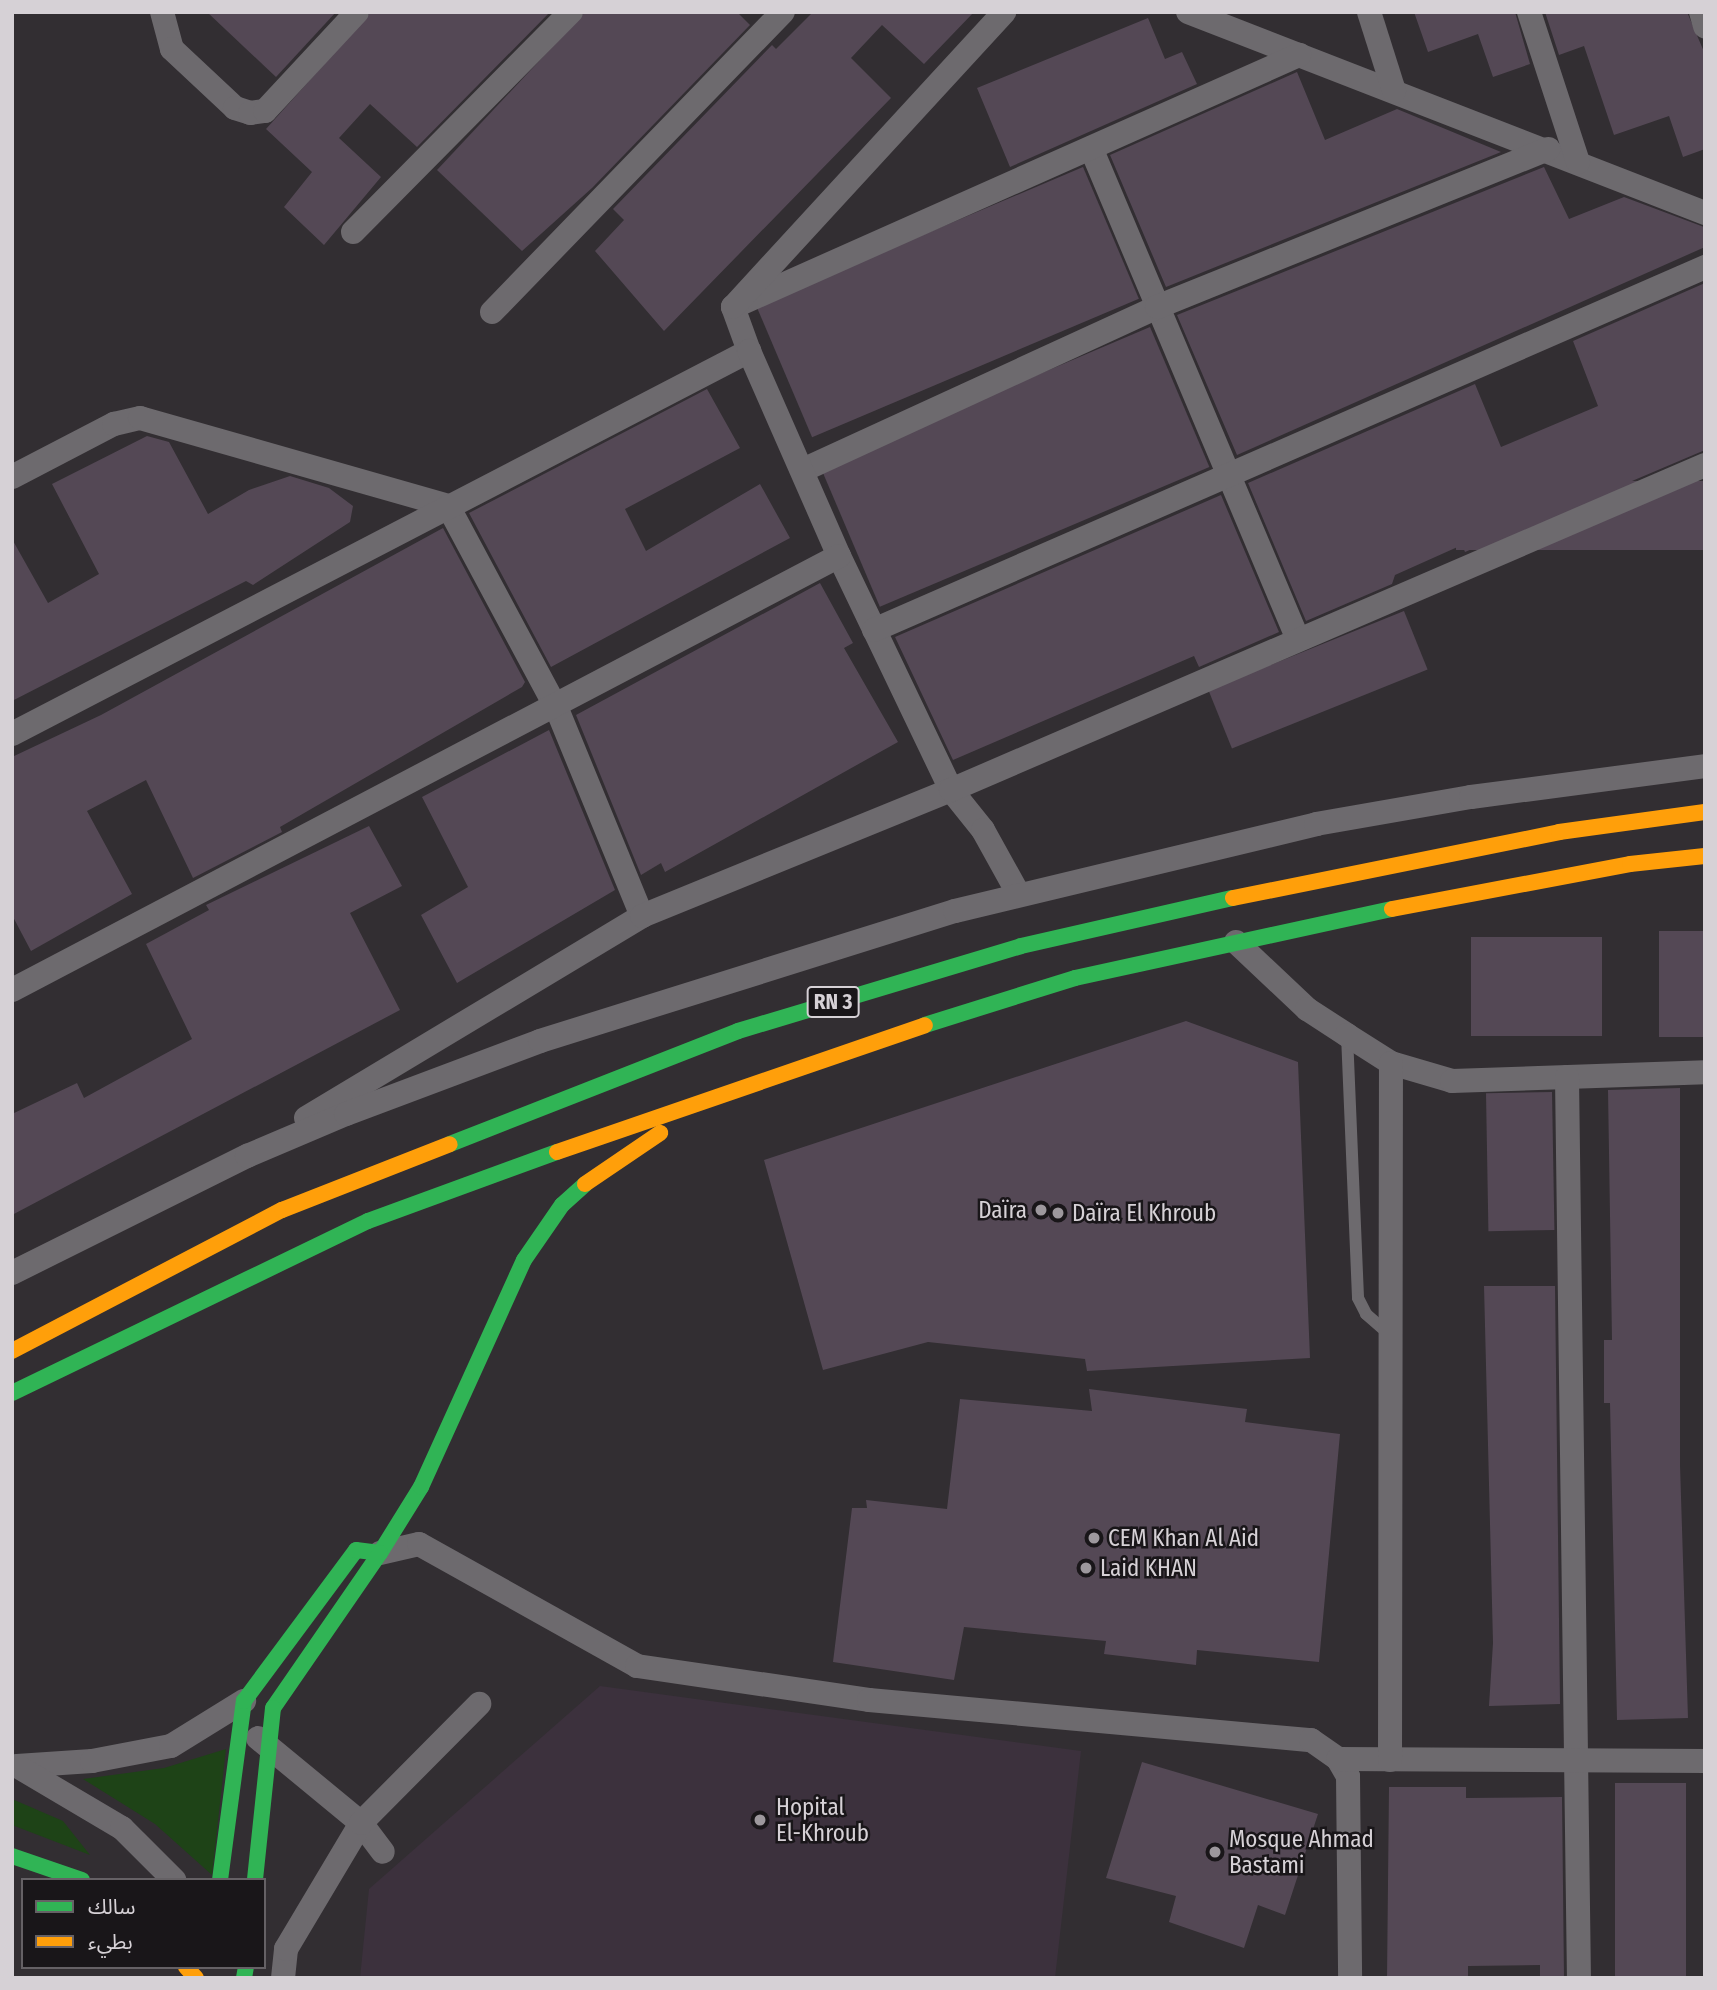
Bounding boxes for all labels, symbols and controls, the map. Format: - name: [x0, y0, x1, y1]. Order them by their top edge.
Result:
- road number: RN 3: [805, 984, 861, 1020]
- place label: Daïra: [978, 1196, 1027, 1224]
- place label: Daïra El Khroub: [1072, 1199, 1216, 1227]
- marker: Daïra: [1033, 1202, 1049, 1218]
- marker: Daïra El Khroub: [1050, 1205, 1066, 1221]
- place label: CEM Khan Al Aid: [1108, 1524, 1259, 1552]
- marker: CEM Khan Al Aid: [1086, 1530, 1102, 1546]
- place label: Laid KHAN: [1100, 1554, 1197, 1582]
- marker: Laid KHAN: [1078, 1560, 1094, 1576]
- place label: Hopital El-Khroub: [776, 1793, 869, 1847]
- marker: Hopital El-Khroub: [750, 1810, 770, 1830]
- place label: Mosque Ahmad Bastami: [1229, 1825, 1374, 1879]
- marker: Mosque Ahmad Bastami: [1207, 1844, 1223, 1860]
- legend: [21, 1878, 266, 1969]
- text: سالك: [88, 1894, 135, 1920]
- text: بطيء: [88, 1929, 133, 1955]

